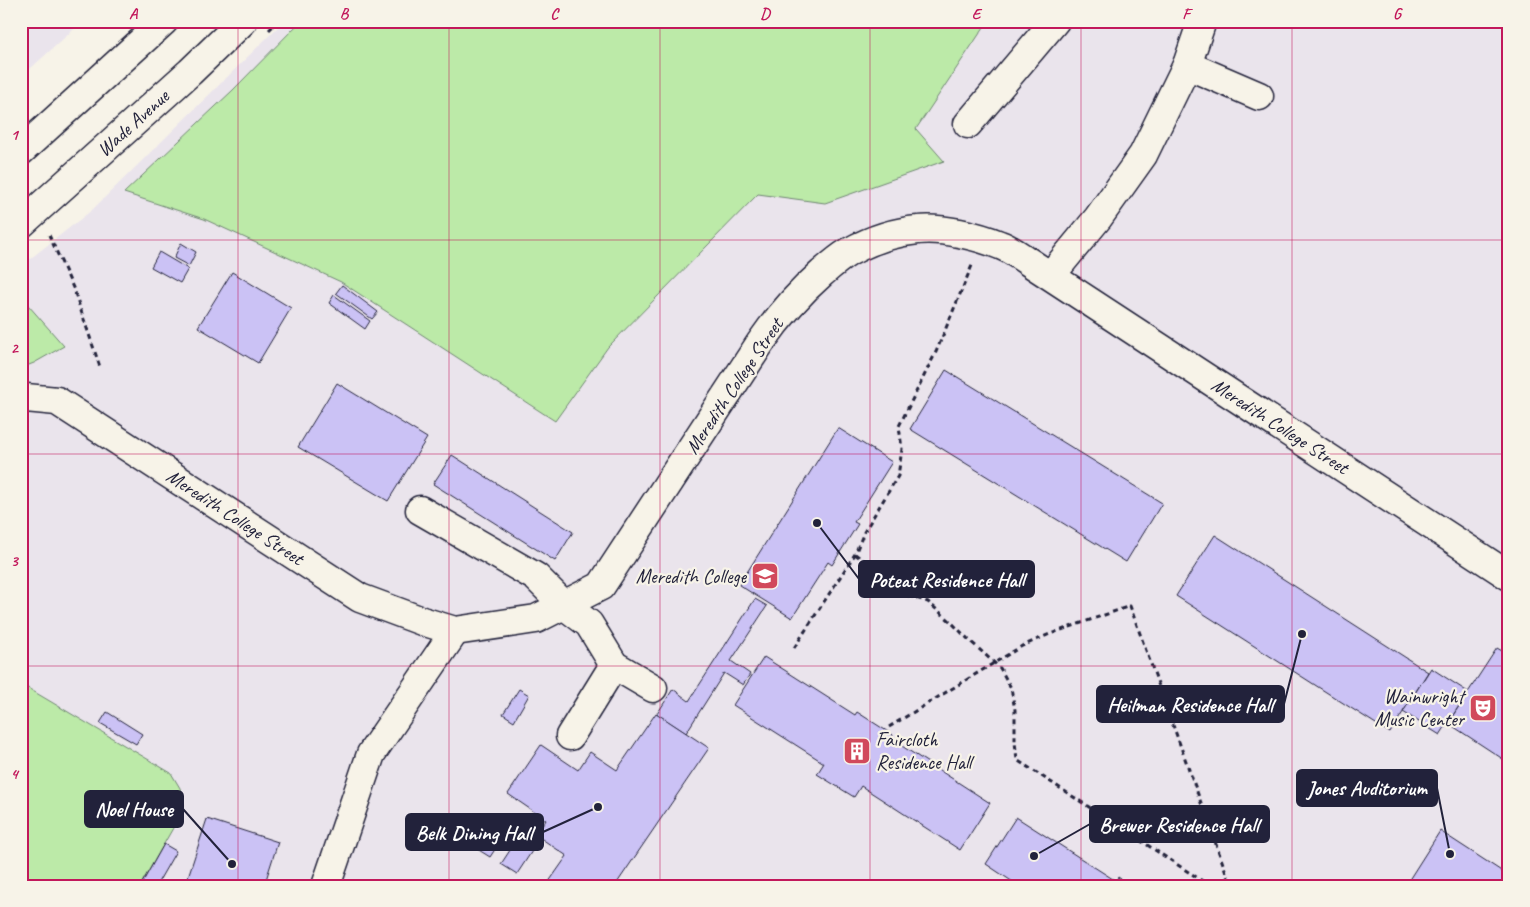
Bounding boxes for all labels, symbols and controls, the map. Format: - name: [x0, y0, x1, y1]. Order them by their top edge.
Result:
- text: A: [129, 4, 139, 24]
- text: B: [340, 4, 350, 24]
- text: C: [550, 4, 560, 24]
- text: D: [760, 4, 771, 24]
- text: E: [972, 4, 983, 24]
- text: F: [1182, 4, 1193, 24]
- text: G: [1393, 4, 1403, 24]
- street label: Wade Avenue: [92, 83, 175, 162]
- text: 1: [10, 125, 19, 145]
- street label: Meredith College Street: [679, 311, 790, 459]
- text: 2: [10, 338, 19, 358]
- street label: Meredith College Street: [1207, 372, 1355, 481]
- street label: Meredith College Street: [162, 463, 310, 572]
- text: 3: [10, 551, 19, 571]
- school or university icon: Meredith College: [750, 561, 780, 591]
- callout: Poteat Residence Hall: [859, 561, 1034, 597]
- place label: Meredith College: [636, 564, 747, 589]
- text: Poteat Residence Hall: [870, 567, 1029, 593]
- place label: Wainwright Music Center: [1375, 684, 1467, 732]
- callout: Heilman Residence Hall: [1097, 686, 1284, 722]
- text: Heilman Residence Hall: [1107, 692, 1277, 718]
- theatre icon: Wainwright Music Center: [1468, 693, 1498, 723]
- place label: Faircloth Residence Hall: [876, 727, 975, 775]
- building icon: Faircloth Residence Hall: [842, 736, 872, 766]
- text: 4: [10, 764, 19, 784]
- callout: Jones Auditorium: [1297, 770, 1437, 806]
- text: Jones Auditorium: [1305, 775, 1428, 801]
- callout: Noel House: [85, 791, 183, 827]
- text: Noel House: [95, 796, 175, 822]
- callout: Brewer Residence Hall: [1090, 806, 1269, 842]
- text: Brewer Residence Hall: [1099, 812, 1263, 838]
- callout: Belk Dining Hall: [406, 814, 543, 850]
- text: Belk Dining Hall: [416, 820, 536, 846]

